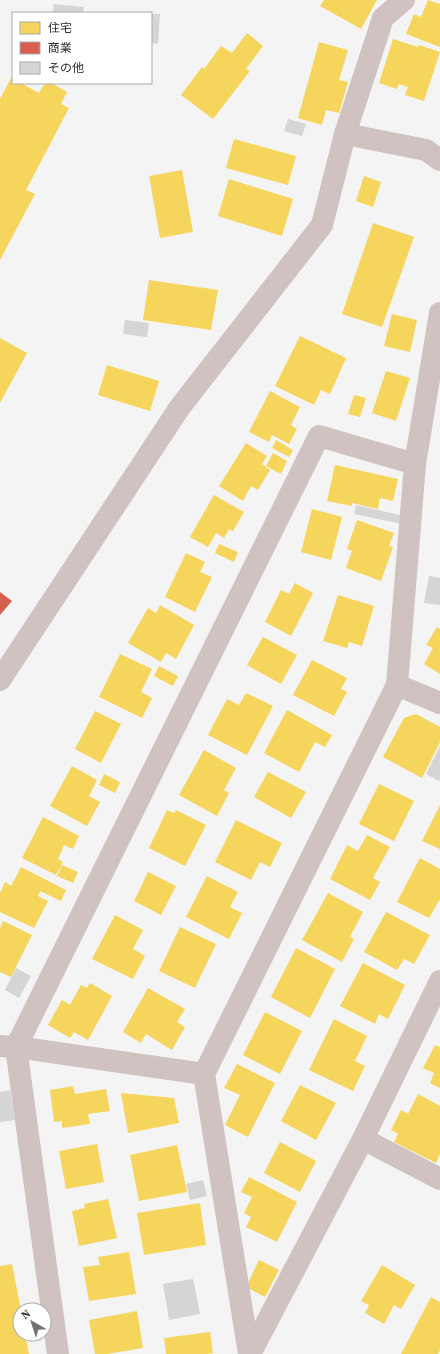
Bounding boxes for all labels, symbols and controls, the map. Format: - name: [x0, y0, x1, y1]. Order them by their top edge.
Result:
- legend: [12, 12, 152, 84]
- text: 住宅: [48, 20, 72, 36]
- text: 商業: [48, 40, 72, 56]
- text: その他: [48, 60, 84, 76]
- north arrow: [12, 1302, 52, 1342]
- text: N: [18, 1306, 34, 1323]

